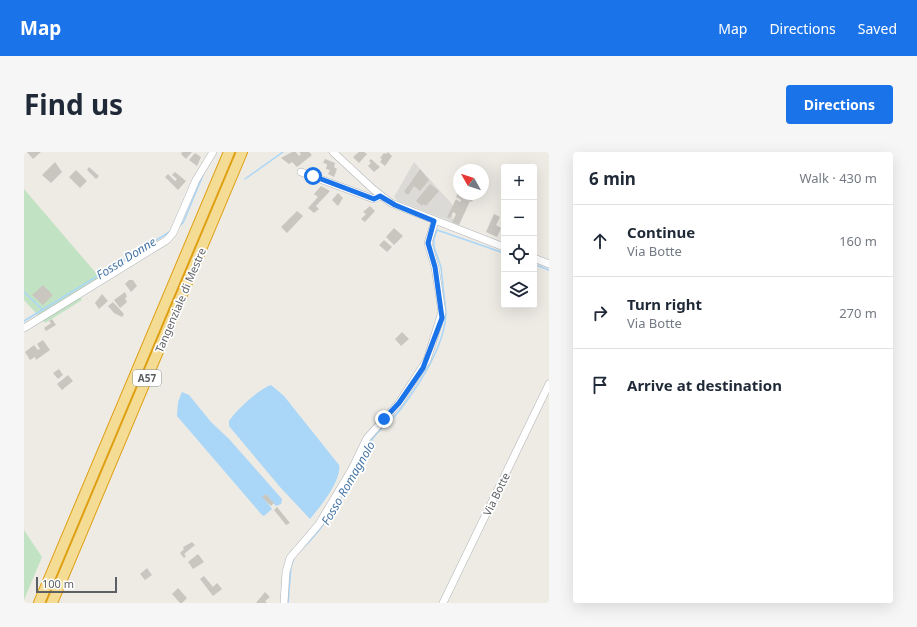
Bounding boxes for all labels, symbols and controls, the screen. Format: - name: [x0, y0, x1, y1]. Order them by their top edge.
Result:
- text: Map: [20, 15, 61, 41]
- text: Map: [718, 19, 747, 38]
- text: Directions: [769, 19, 836, 38]
- text: Saved: [858, 19, 897, 38]
- text: Find us: [24, 85, 123, 123]
- button: Directions: [786, 85, 893, 124]
- north arrow: [453, 164, 489, 200]
- map controls: [501, 164, 537, 308]
- button: +: [501, 164, 537, 200]
- route start: [304, 167, 322, 185]
- text: 6 min: [589, 167, 636, 190]
- text: Walk · 430 m: [799, 169, 877, 187]
- button: −: [501, 200, 537, 236]
- text: Continue: [627, 222, 695, 242]
- icon: ahead: [589, 230, 611, 252]
- text: 160 m: [839, 232, 877, 250]
- water label: Fossa Donne: [93, 233, 159, 283]
- button: locate: [501, 236, 537, 272]
- text: Via Botte: [627, 242, 682, 260]
- street label: Tangenziale di Mestre: [151, 245, 209, 355]
- button: layers: [501, 272, 537, 308]
- text: Turn right: [627, 294, 702, 314]
- icon: right: [589, 302, 611, 324]
- text: 270 m: [839, 304, 877, 322]
- text: Via Botte: [627, 314, 682, 332]
- road number: A57: [133, 370, 161, 386]
- icon: arrive: [589, 374, 611, 396]
- text: Arrive at destination: [627, 375, 782, 395]
- route end: [375, 410, 393, 428]
- water label: Fosso Romagnolo: [317, 438, 379, 528]
- street label: Via Botte: [479, 470, 513, 518]
- scale bar: [36, 575, 117, 594]
- text: 100 m: [42, 576, 74, 591]

